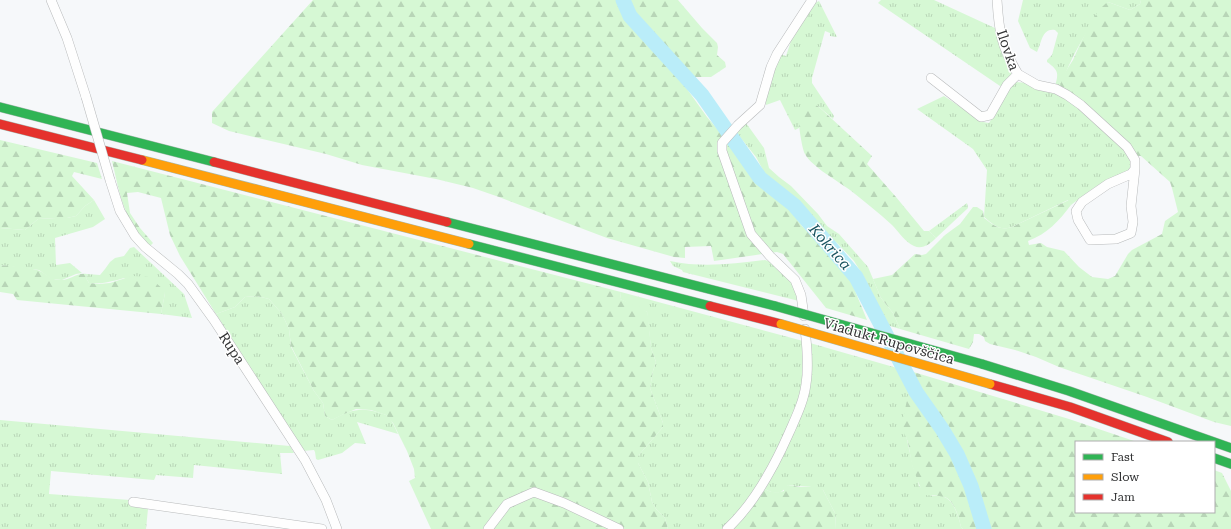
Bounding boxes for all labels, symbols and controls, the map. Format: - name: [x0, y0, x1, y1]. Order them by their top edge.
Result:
- street label: Ilovka: [994, 28, 1023, 73]
- water label: Kokrica: [804, 220, 855, 274]
- street label: Viadukt Rupovščica: [822, 315, 956, 367]
- street label: Rupa: [216, 329, 248, 367]
- legend: [1075, 441, 1215, 513]
- text: Fast: [1111, 450, 1135, 464]
- text: Slow: [1111, 470, 1139, 484]
- text: Jam: [1111, 490, 1135, 504]

